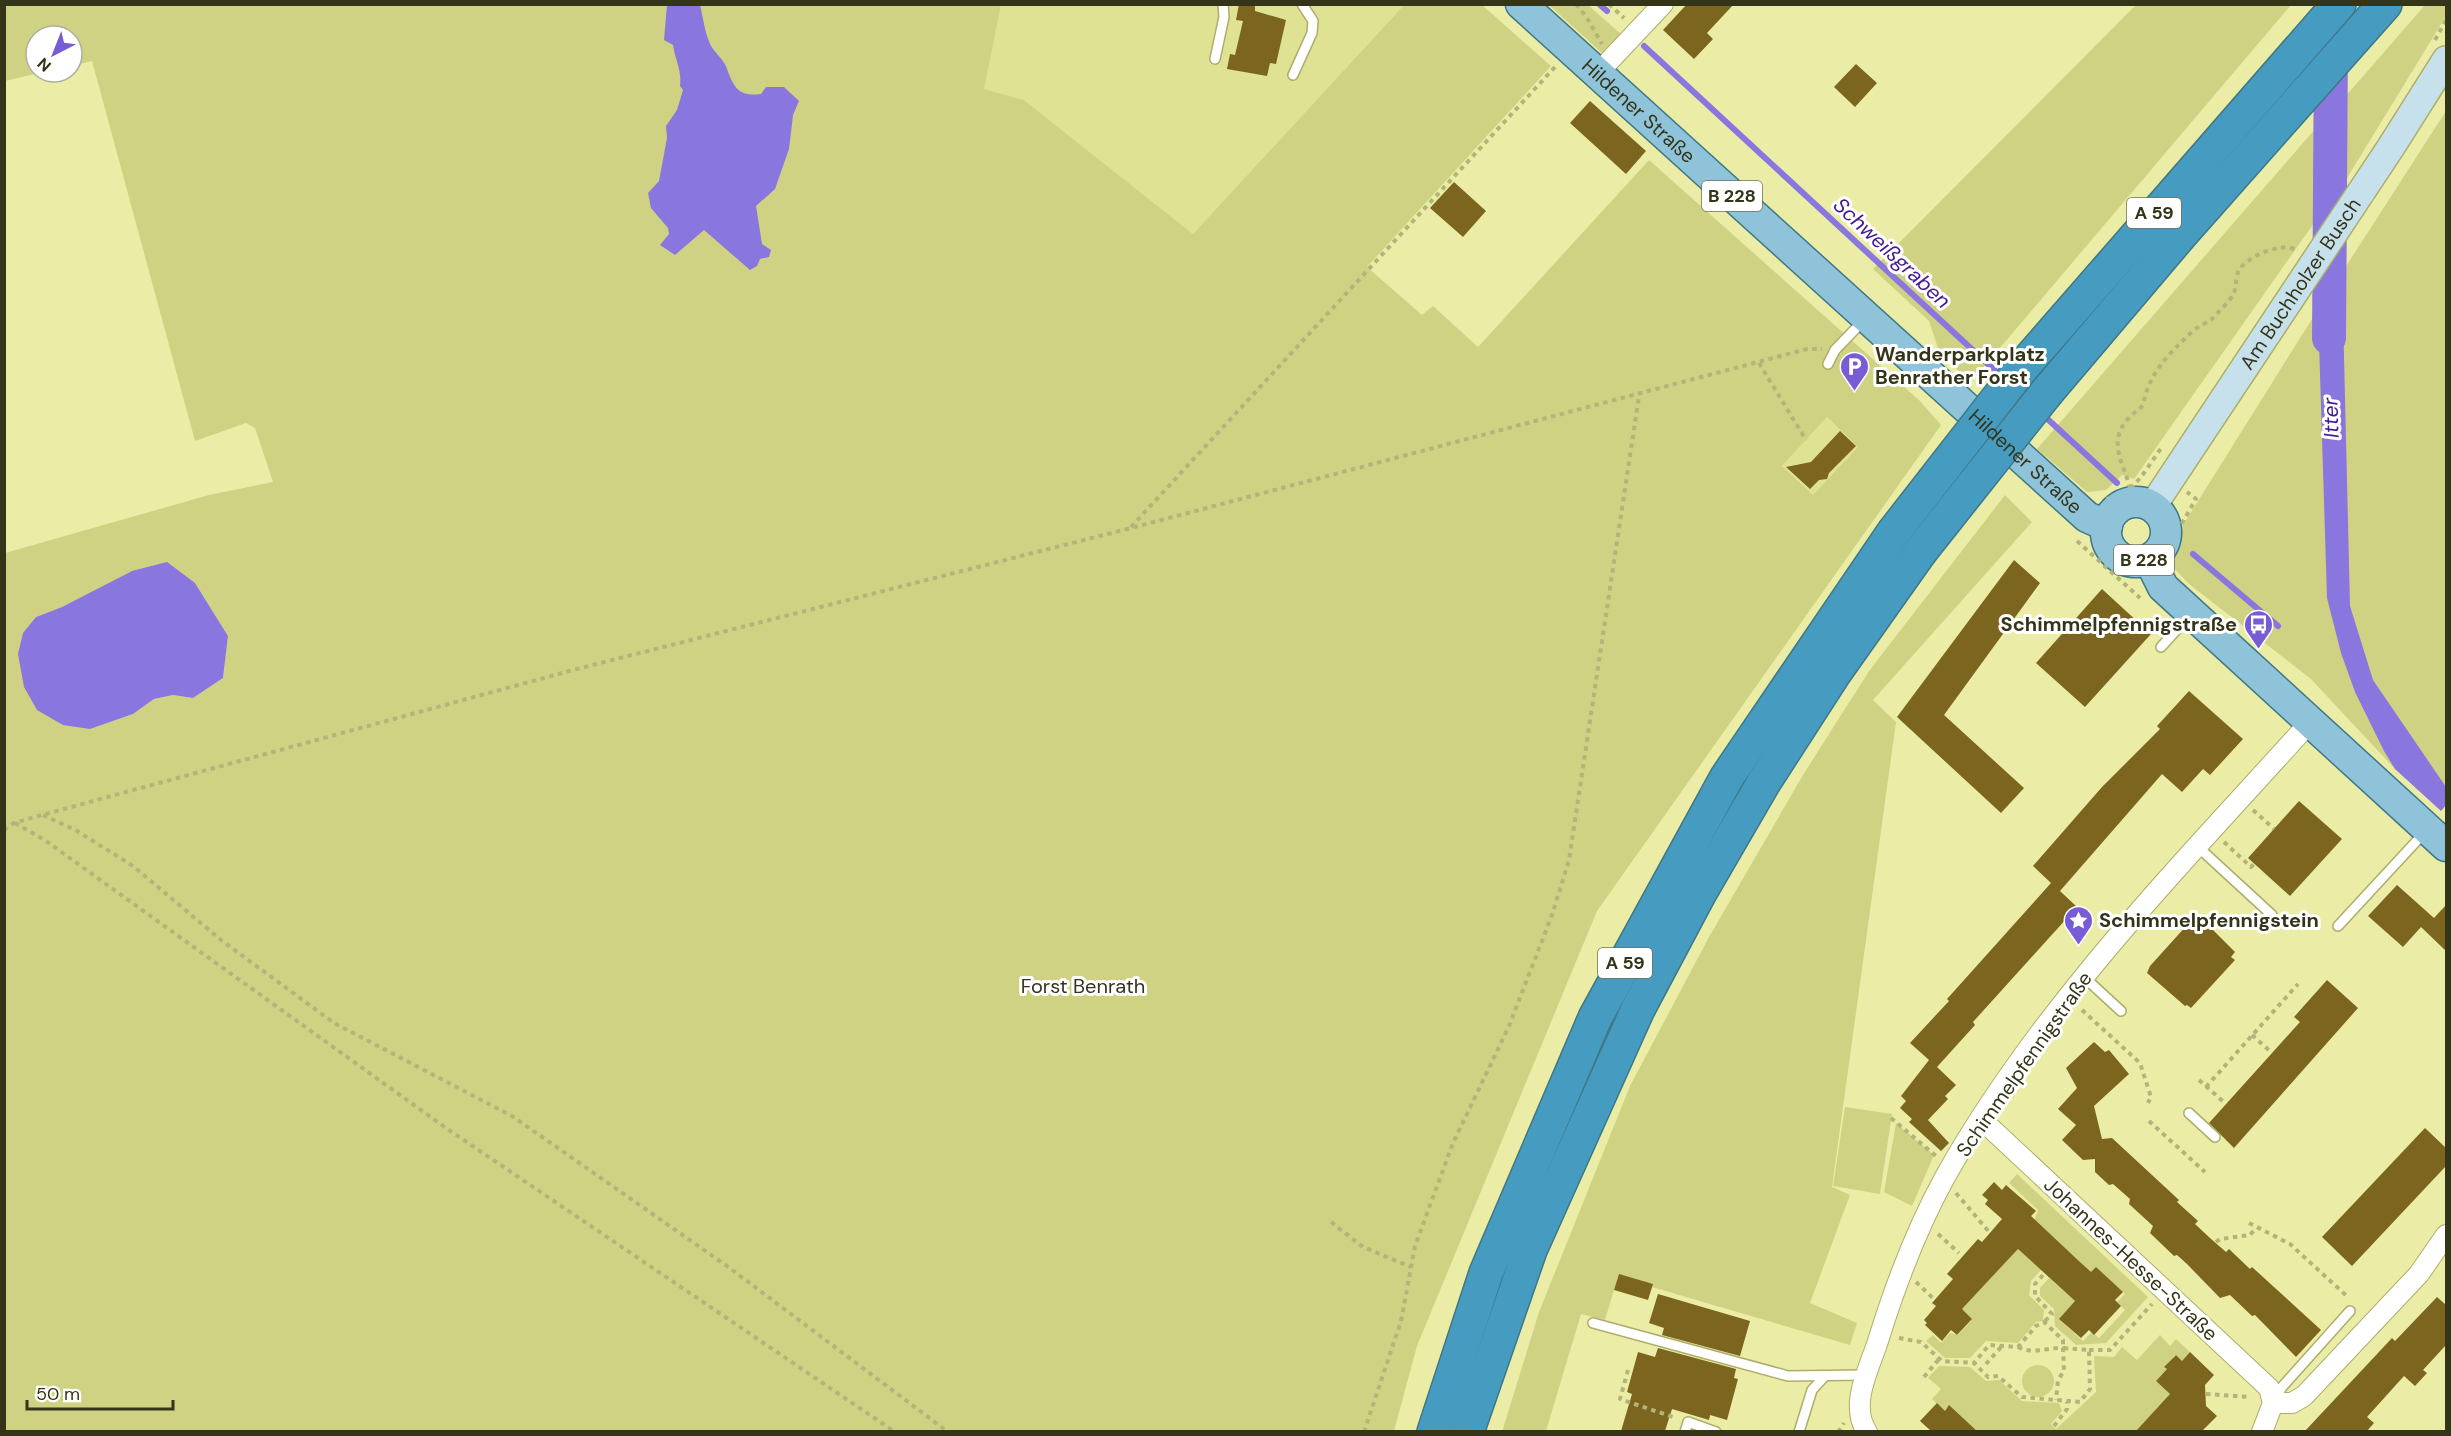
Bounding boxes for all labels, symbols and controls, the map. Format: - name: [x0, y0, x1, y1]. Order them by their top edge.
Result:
- north arrow: [24, 24, 84, 84]
- text: N: [33, 53, 56, 76]
- street label: Hildener Straße: [1577, 53, 1701, 169]
- road number: B 228: [1702, 181, 1762, 211]
- water label: Schweißgraben: [1827, 191, 1957, 315]
- street label: Am Buchholzer Busch: [2234, 193, 2367, 374]
- road number: A 59: [2127, 198, 2181, 228]
- place label: Wanderparkplatz Benrather Forst: [1875, 341, 2045, 390]
- parking icon: Wanderparkplatz Benrather Forst: [1838, 350, 1870, 392]
- water label: Itter: [2316, 396, 2346, 439]
- street label: Hildener Straße: [1963, 403, 2088, 519]
- road number: B 228: [2114, 545, 2174, 575]
- bus stop icon: Schimmelpfennigstraße: [2242, 608, 2274, 650]
- place label: Schimmelpfennigstraße: [2001, 611, 2237, 637]
- place icon: Schimmelpfennigstein: [2062, 904, 2094, 946]
- place label: Schimmelpfennigstein: [2099, 907, 2319, 933]
- road number: A 59: [1598, 948, 1652, 978]
- street label: Schimmelpfennigstraße: [1950, 966, 2098, 1162]
- park label: Forst Benrath: [1021, 973, 1145, 999]
- street label: Johannes-Hesse-Straße: [2039, 1172, 2223, 1346]
- scale bar: [27, 1373, 172, 1411]
- text: 50 m: [36, 1382, 80, 1406]

